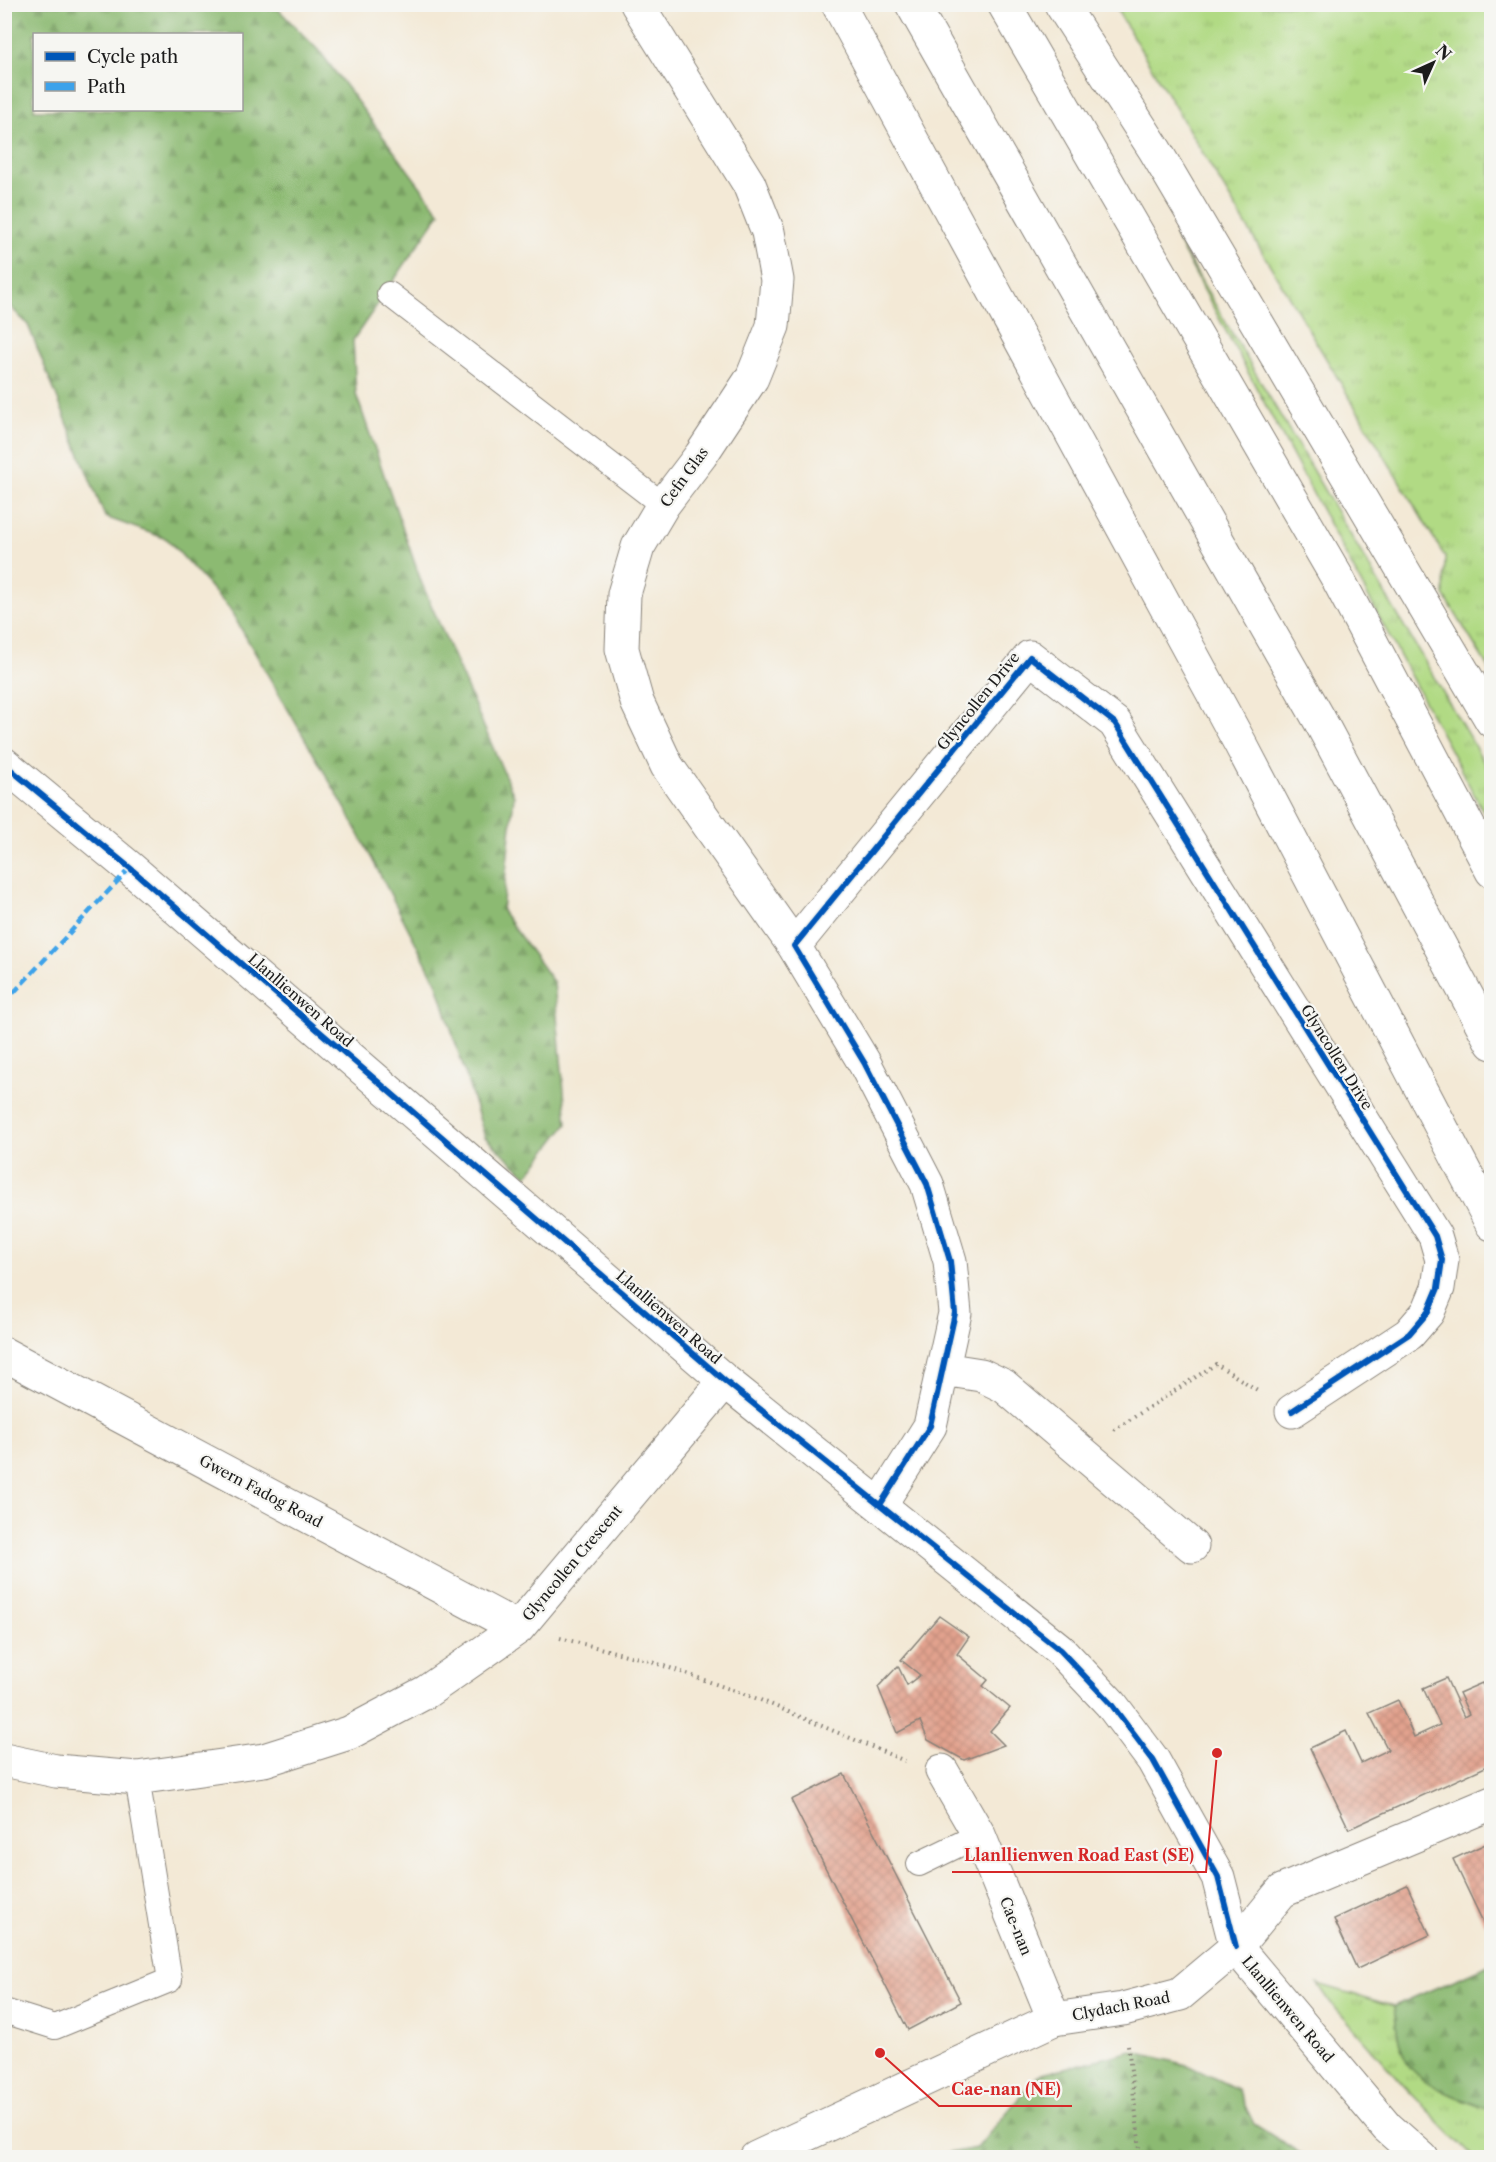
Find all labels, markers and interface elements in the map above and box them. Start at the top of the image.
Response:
legend [33,33,243,111]
north arrow [1403,33,1463,93]
text: N [1432,40,1456,64]
text: Cycle path [87,46,178,68]
text: Path [87,76,126,98]
street label: Cefn Glas [656,443,712,511]
street label: Glyncollen Drive [933,648,1023,754]
street label: Llanllienwen Road [244,949,358,1051]
street label: Glyncollen Drive [1297,1001,1377,1113]
street label: Llanllienwen Road [612,1266,726,1368]
street label: Gwern Fadog Road [196,1451,326,1531]
street label: Glyncollen Crescent [518,1501,626,1625]
callout: Llanllienwen Road East (SE) [952,1838,1206,1872]
text: Llanllienwen Road East (SE) [964,1845,1194,1865]
street label: Cae-nan [996,1894,1037,1959]
street label: Llanllienwen Road [1238,1952,1338,2066]
street label: Clydach Road [1070,1987,1172,2025]
callout: Cae-nan (NE) [939,2072,1072,2106]
text: Cae-nan (NE) [951,2079,1061,2099]

